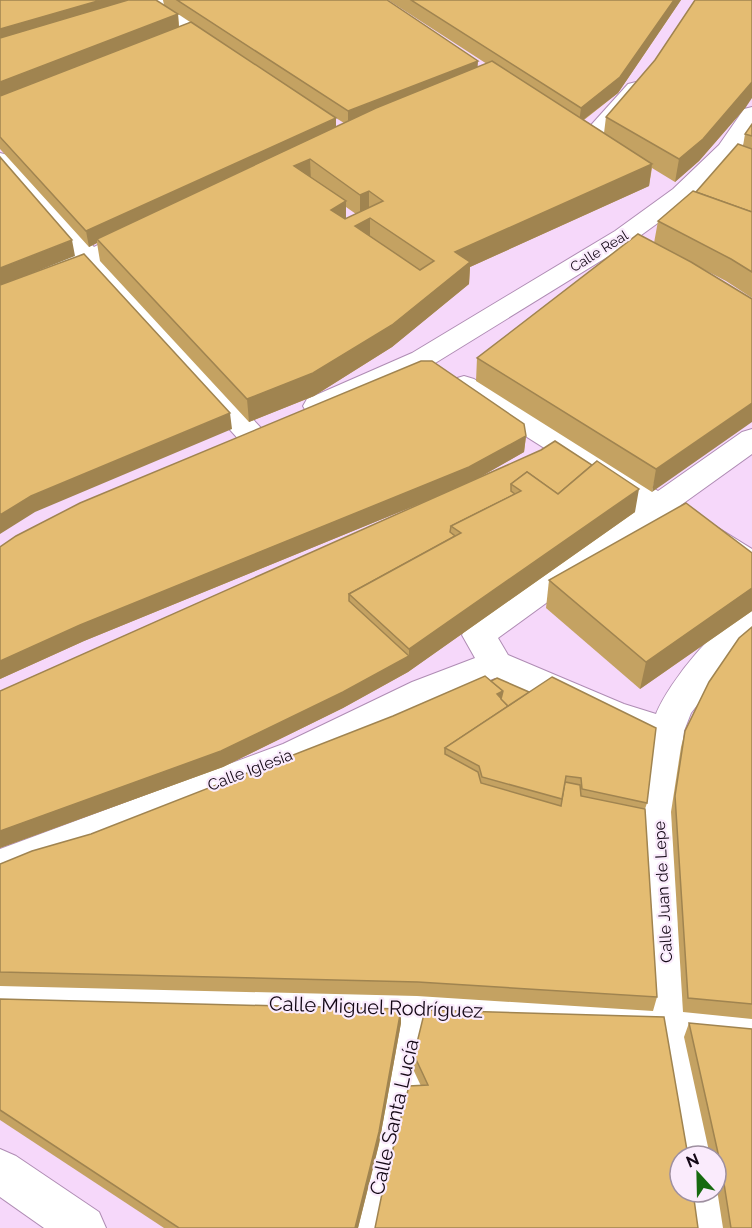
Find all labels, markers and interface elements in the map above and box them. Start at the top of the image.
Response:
street label: Calle Real [567,227,631,275]
street label: Calle Iglesia [205,745,295,795]
street label: Calle Juan de Lepe [650,821,676,963]
street label: Calle Miguel Rodríguez [268,991,484,1023]
street label: Calle Santa Lucía [364,1037,424,1197]
north arrow [668,1144,728,1204]
text: N [683,1149,702,1172]

